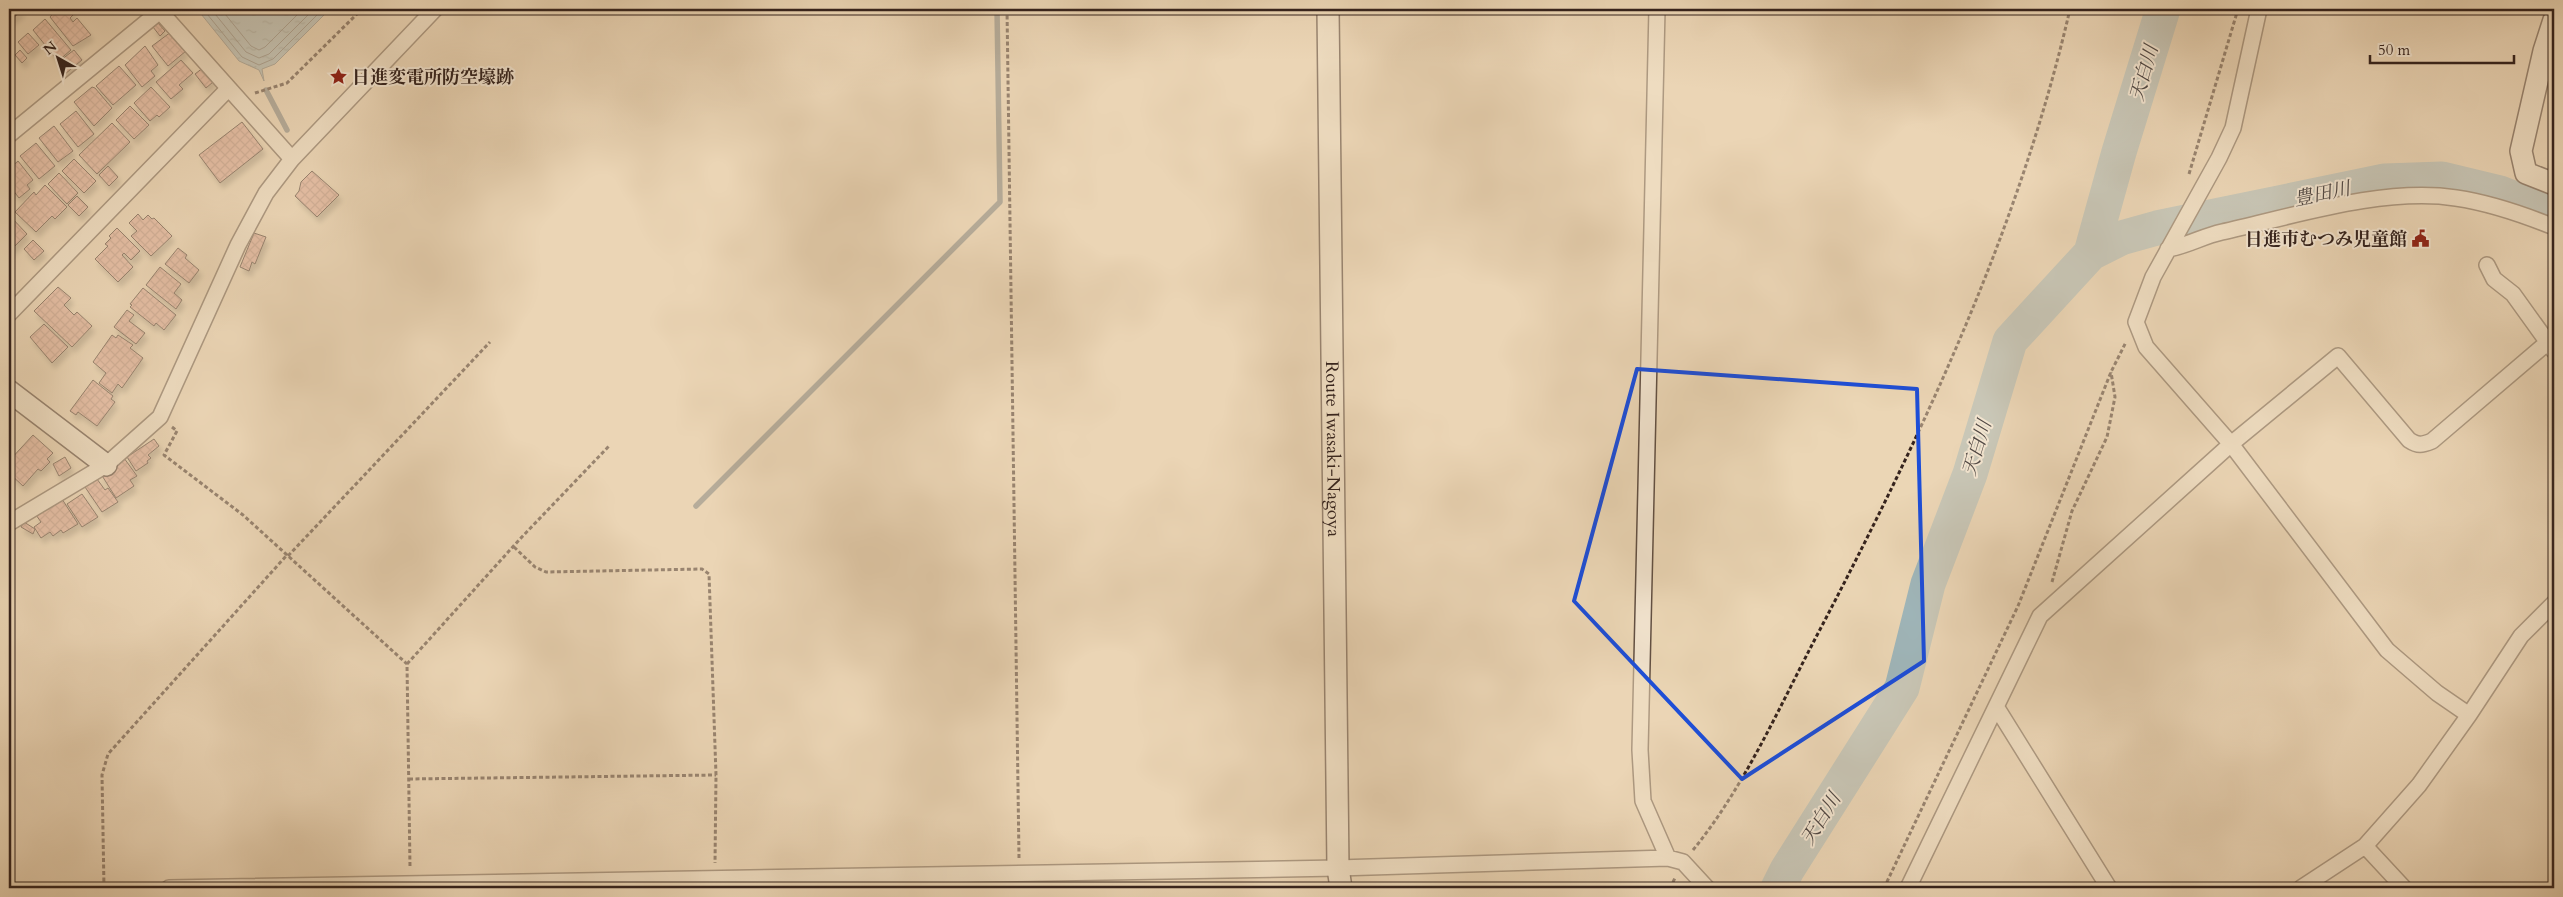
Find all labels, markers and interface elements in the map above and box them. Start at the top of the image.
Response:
north arrow [32,32,82,82]
scale bar [2370,32,2514,64]
text: N [39,37,61,59]
water label: 天白川 [2124,40,2165,104]
text: 50 m [2378,40,2410,60]
place label: 日進変電所防空壕跡 [352,65,514,90]
place icon: 日進変電所防空壕跡 [328,67,348,87]
water label: 豊田川 [2291,175,2355,213]
place label: 日進市むつみ児童館 [2245,227,2407,252]
public building icon: 日進市むつみ児童館 [2411,229,2431,249]
street label: Route Iwasaki-Nagoya [1320,361,1347,537]
water label: 天白川 [1956,415,1998,479]
water label: 天白川 [1795,786,1848,850]

